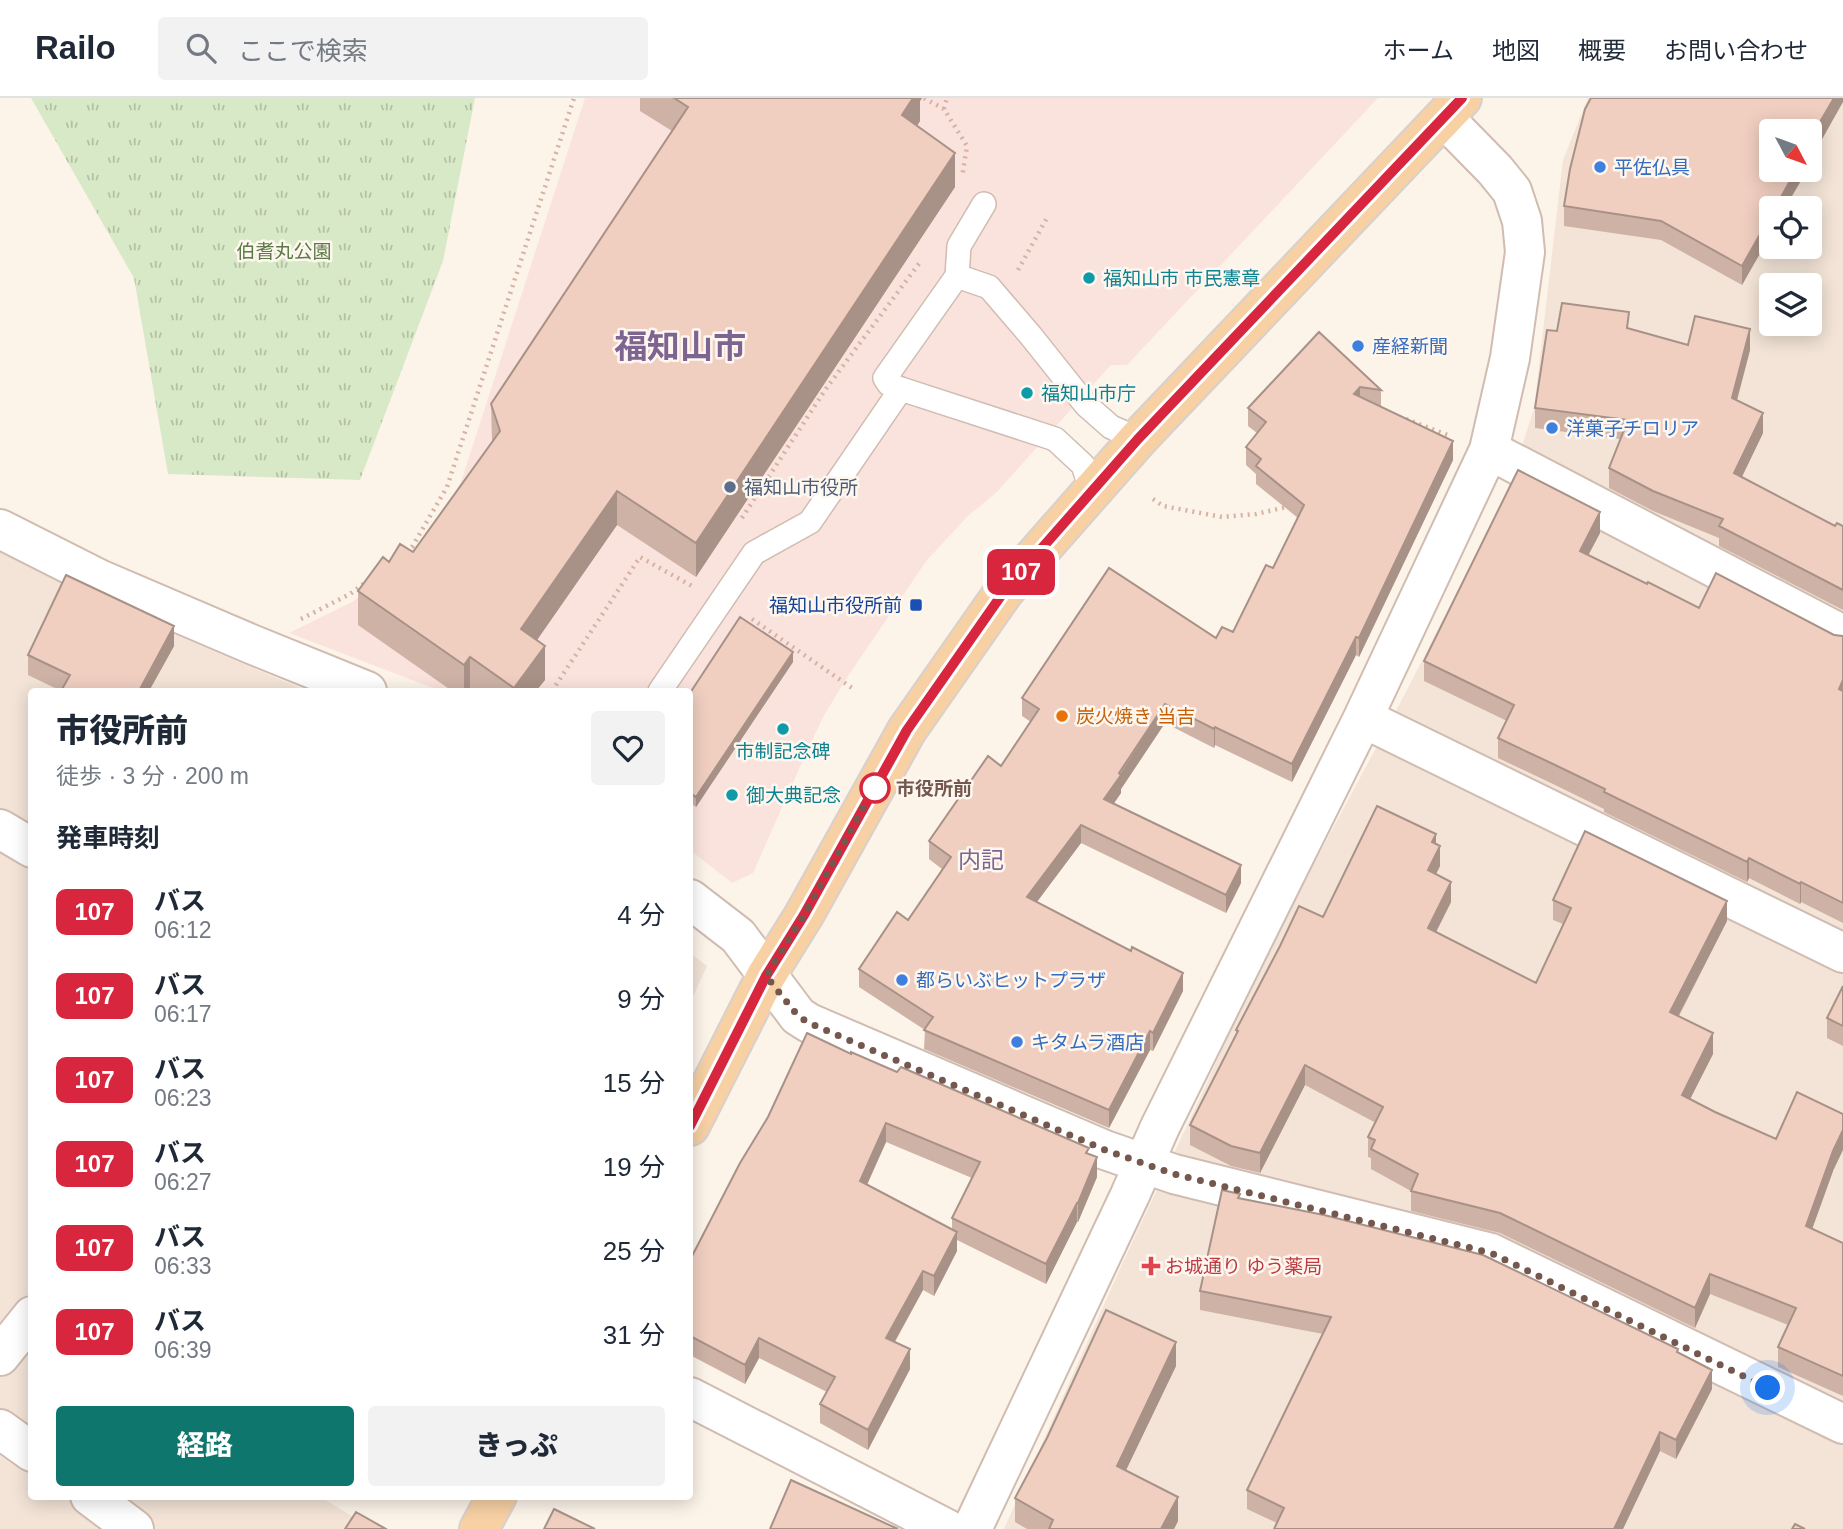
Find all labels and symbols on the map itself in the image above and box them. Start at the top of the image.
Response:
north arrow [1759,119,1822,182]
place label: 平佐仏具 [1614,157,1690,178]
marker: 平佐仏具 [1592,159,1608,175]
park label: 伯耆丸公園 [236,241,332,262]
place label: 福知山市 市民憲章 [1103,268,1260,289]
marker: 福知山市 市民憲章 [1081,270,1097,286]
district label: 福知山市 [614,328,746,365]
place label: 産経新聞 [1372,336,1448,357]
marker: 産経新聞 [1350,338,1366,354]
place label: 福知山市庁 [1041,383,1136,404]
marker: 福知山市庁 [1019,385,1035,401]
place label: 洋菓子チロリア [1566,418,1699,439]
marker: 洋菓子チロリア [1544,420,1560,436]
place label: 福知山市役所 [744,477,858,498]
marker: 福知山市役所 [722,479,738,495]
line badge: 107 [981,549,1061,595]
place label: 福知山市役所前 [769,595,902,616]
marker: 福知山市役所前 [908,597,924,613]
place label: 炭火焼き 当吉 [1076,706,1195,727]
marker: 炭火焼き 当吉 [1054,708,1070,724]
marker: 市制記念碑 [775,721,791,737]
place label: 市制記念碑 [735,741,831,762]
marker: 市役所前 [860,773,890,803]
place label: 市役所前 [896,778,972,799]
place label: 御大典記念 [746,785,841,806]
marker: 御大典記念 [724,787,740,803]
district label: 内記 [958,847,1004,873]
place label: 都らいぶヒットプラザ [916,970,1106,991]
marker: 都らいぶヒットプラザ [894,972,910,988]
place label: キタムラ酒店 [1031,1032,1144,1053]
marker: キタムラ酒店 [1009,1034,1025,1050]
place label: お城通り ゆう薬局 [1165,1256,1322,1277]
marker: お城通り ゆう薬局 [1143,1258,1159,1274]
your location [1750,1370,1785,1405]

